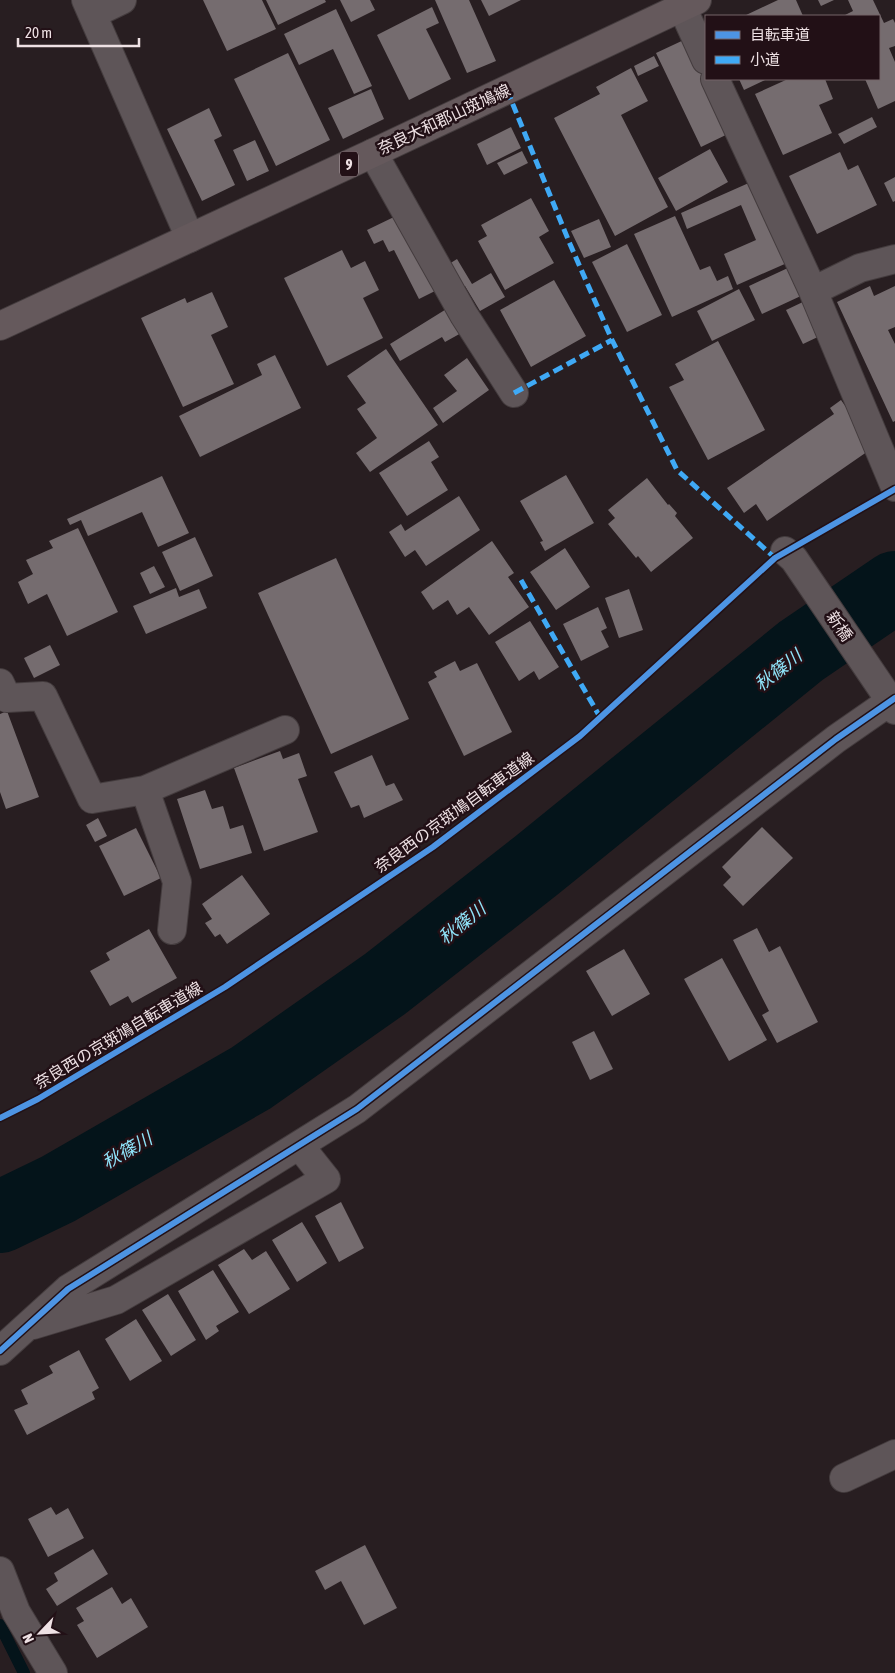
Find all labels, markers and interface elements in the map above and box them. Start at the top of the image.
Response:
scale bar [18,15,139,47]
legend [705,15,880,80]
text: 20 m [25,24,52,41]
text: 自転車道 [750,26,810,43]
text: 小道 [750,51,780,68]
street label: 奈良大和郡山斑鳩線 [375,80,513,158]
road number: 9 [340,152,358,176]
street label: 新橋 [824,608,856,644]
water label: 秋篠川 [750,644,807,695]
street label: 奈良西の京斑鳩自転車道線 [371,748,537,876]
water label: 秋篠川 [434,897,491,948]
street label: 奈良西の京斑鳩自転車道線 [31,978,205,1092]
water label: 秋篠川 [98,1126,157,1173]
north arrow [15,1608,65,1658]
text: N [19,1631,37,1646]

